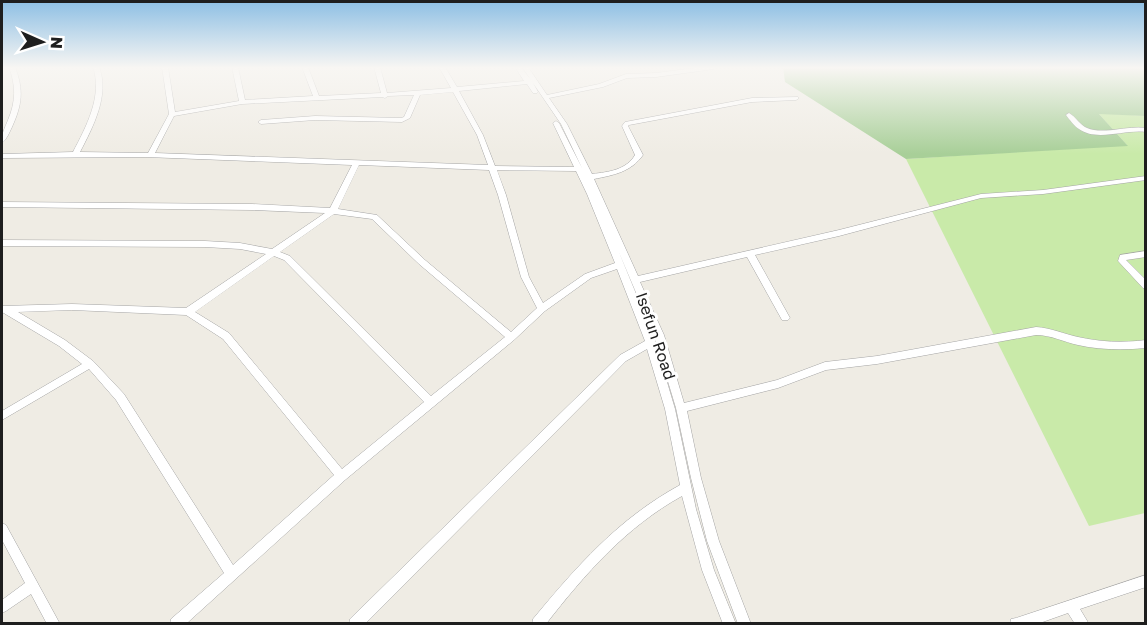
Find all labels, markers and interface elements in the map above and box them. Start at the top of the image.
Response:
north arrow [12,12,72,72]
text: N [47,36,67,49]
street label: Isefun Road [632,290,680,382]

